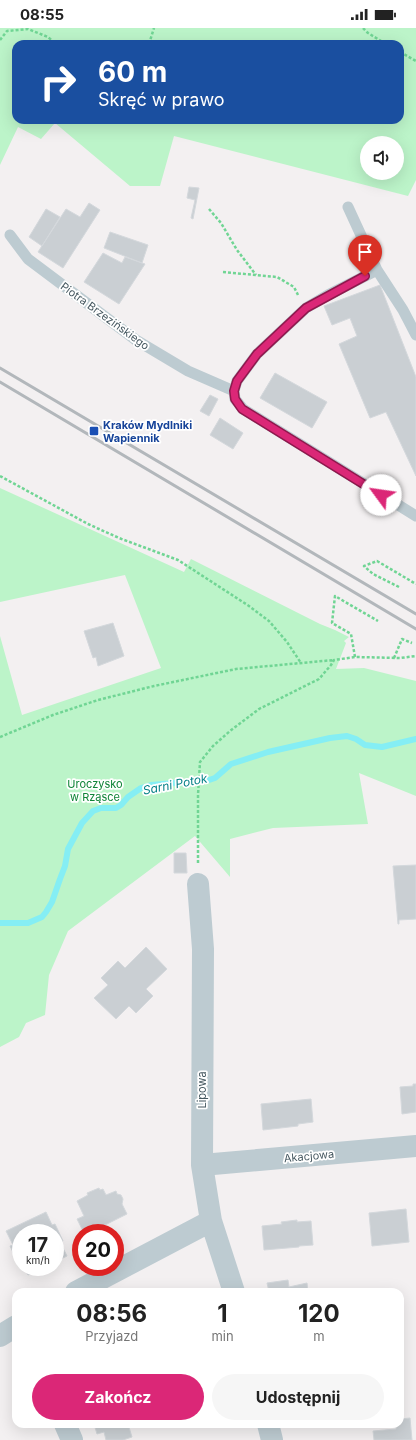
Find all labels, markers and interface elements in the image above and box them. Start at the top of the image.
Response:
text: 08:55 [20,5,64,24]
text: 60 m [98,55,167,89]
icon: right [32,56,84,108]
text: Skręć w prawo [98,89,225,110]
map controls [360,136,404,180]
button: sound [360,136,404,180]
pin [348,235,382,276]
icon: arrive [354,241,376,263]
street label: Piotra Brzezińskiego [58,279,152,353]
place label: Kraków Mydlniki Wapiennik [103,418,192,445]
marker: Kraków Mydlniki Wapiennik [88,425,100,437]
position arrow [360,474,402,516]
water label: Sarni Potok [141,770,209,798]
park label: Uroczysko w Rząsce [67,777,123,804]
street label: Lipowa [195,1071,209,1109]
street label: Akacjowa [283,1147,335,1165]
speed limit sign: 20 [72,1224,124,1276]
text: 17 [28,1233,48,1257]
text: km/h [26,1254,50,1266]
text: 08:56 [76,1299,147,1328]
text: 1 [217,1299,228,1328]
text: 120 [298,1299,340,1328]
text: Przyjazd [85,1328,138,1344]
text: min [211,1328,234,1344]
text: m [313,1328,325,1344]
button: Zakończ [32,1374,204,1420]
button: Udostępnij [212,1374,384,1420]

